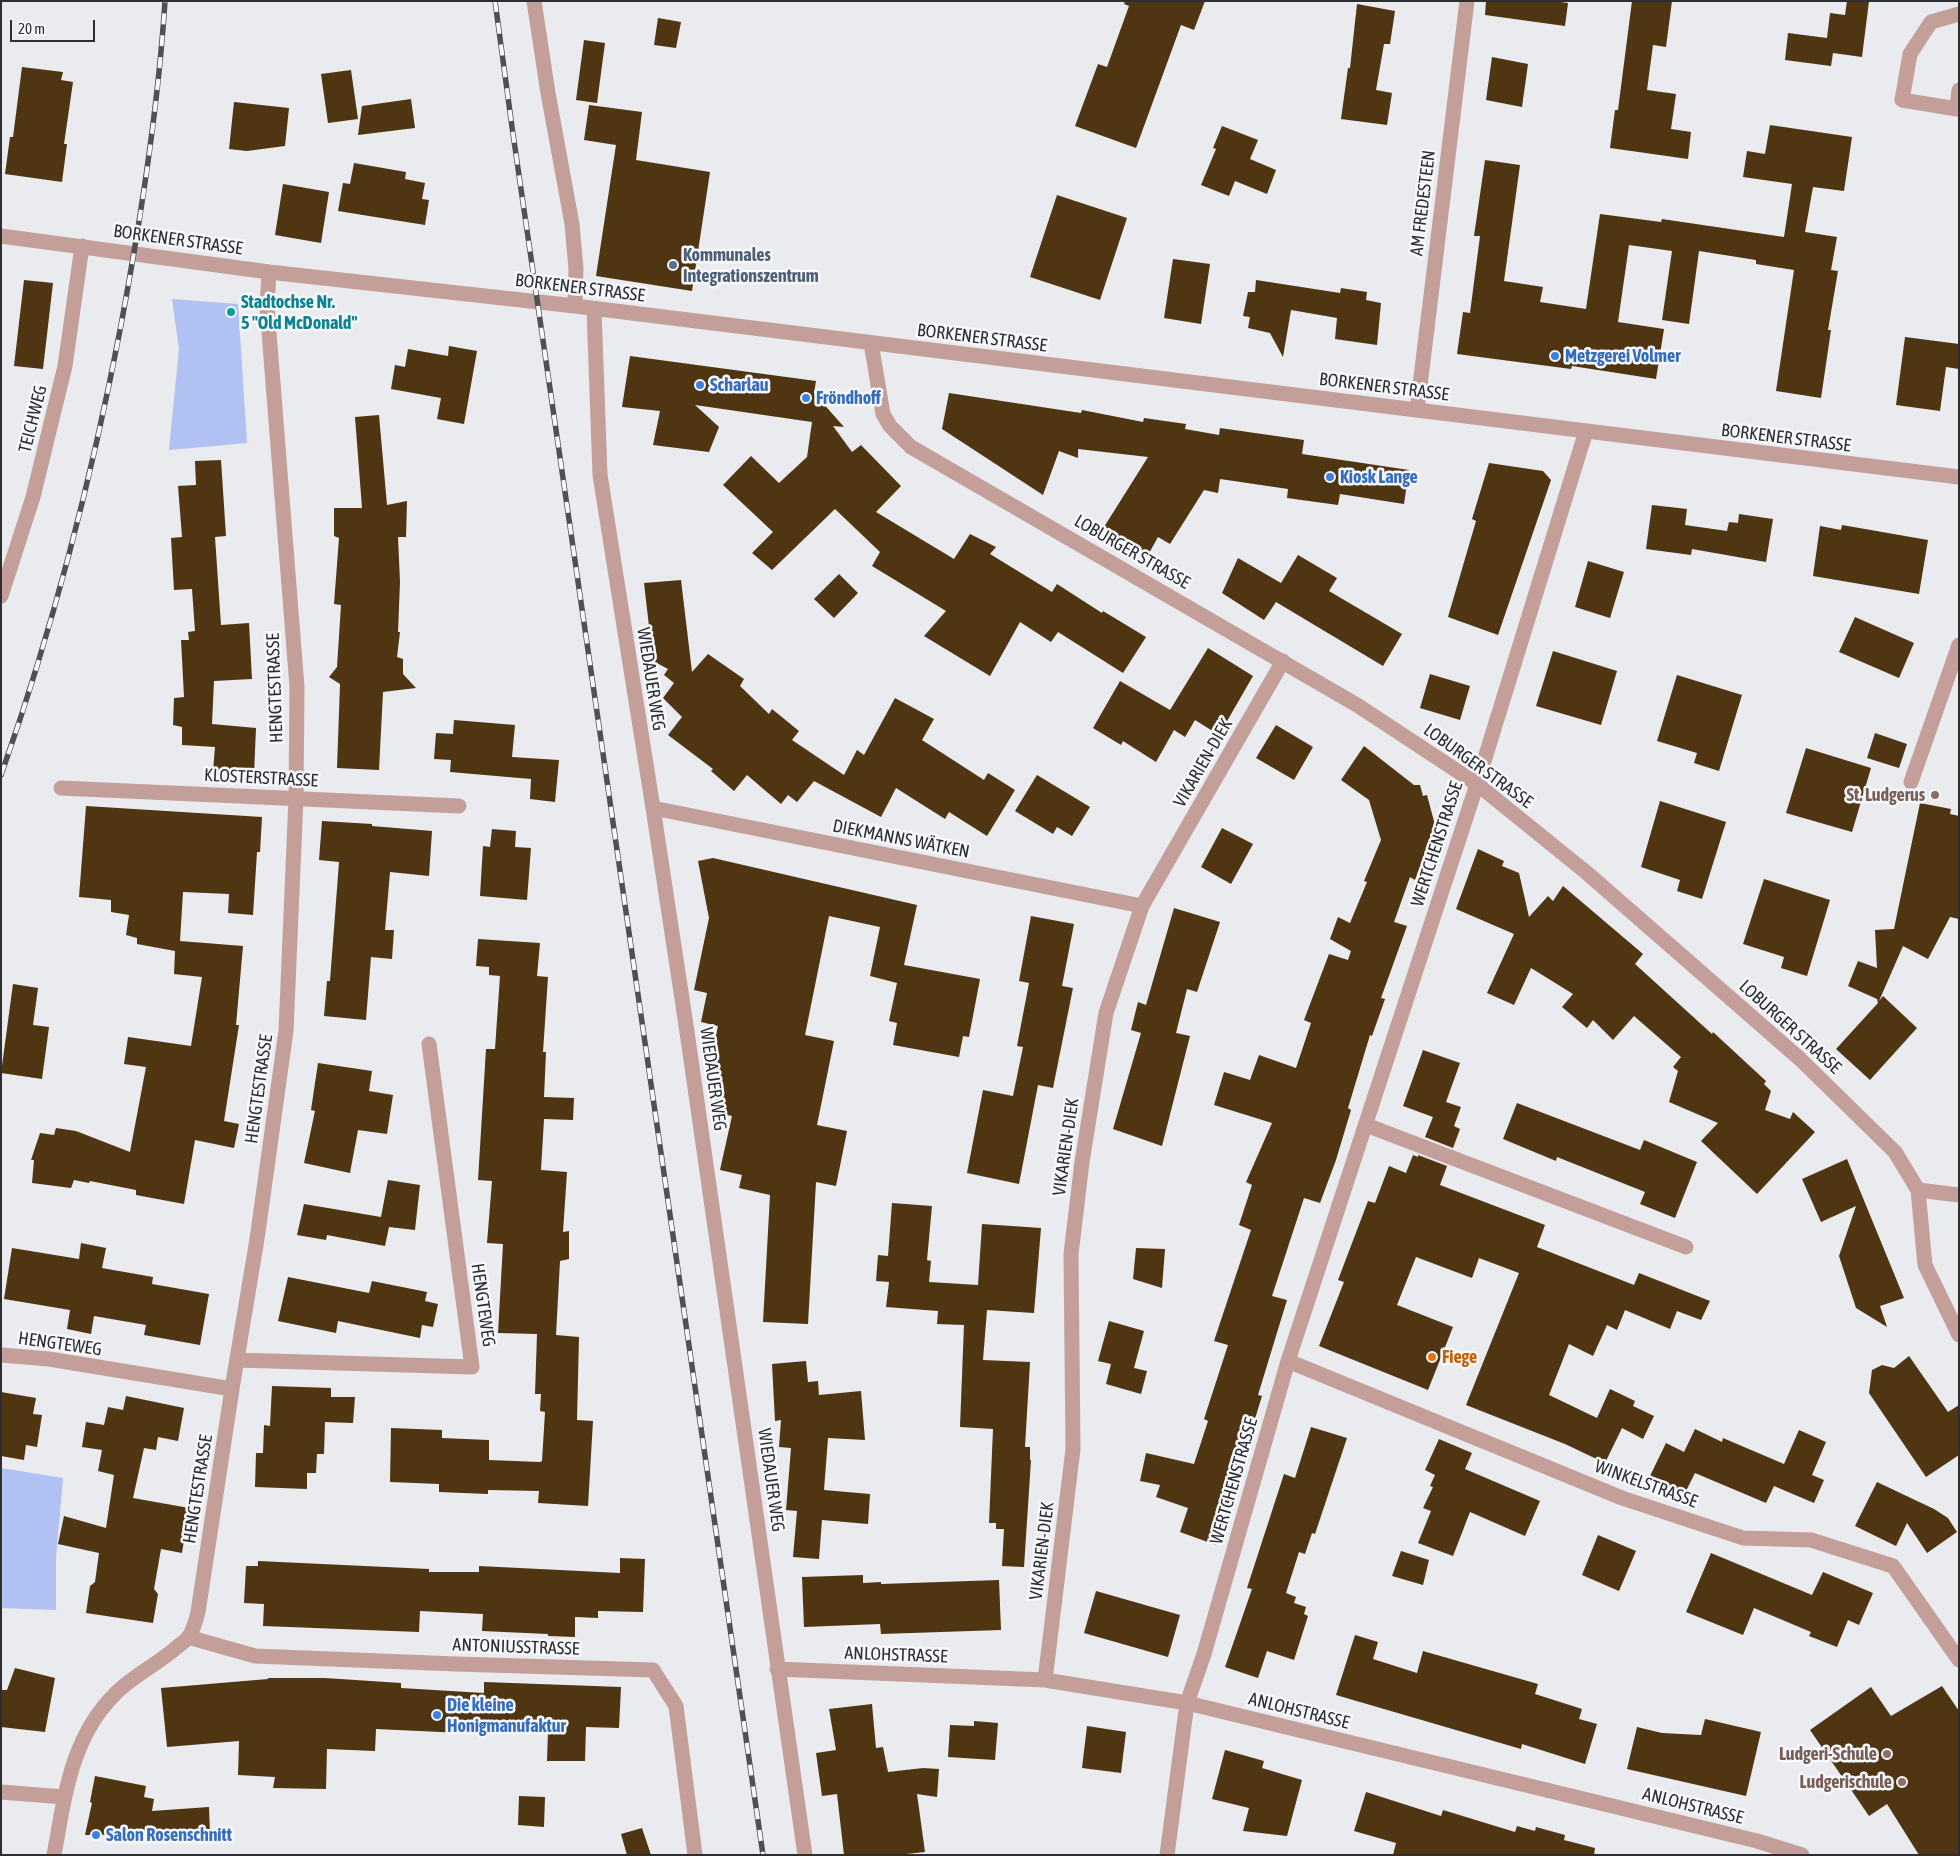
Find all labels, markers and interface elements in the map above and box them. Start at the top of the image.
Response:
scale bar [12,10,98,42]
text: 20 m [18,20,45,37]
street label: AM FREDESTEEN [1406,149,1440,257]
street label: BORKENER STRASSE [112,220,244,260]
place label: Kommunales Integrationszentrum [683,244,819,286]
marker: Kommunales Integrationszentrum [667,259,679,271]
street label: BORKENER STRASSE [514,269,646,307]
place label: Stadtochse Nr. 5 "Old McDonald" [241,291,357,334]
marker: Stadtochse Nr. 5 "Old McDonald" [225,306,237,318]
street label: BORKENER STRASSE [916,319,1048,357]
place label: Metzgerei Volmer [1565,345,1680,367]
marker: Metzgerei Volmer [1549,350,1561,362]
street label: BORKENER STRASSE [1318,368,1450,406]
place label: Scharlau [710,374,768,396]
marker: Scharlau [694,379,706,391]
street label: TEICHWEG [14,383,52,455]
place label: Fröndhoff [816,387,881,409]
marker: Fröndhoff [800,392,812,404]
street label: BORKENER STRASSE [1720,419,1852,457]
place label: Kiosk Lange [1340,466,1418,488]
marker: Kiosk Lange [1324,471,1336,483]
street label: LOBURGER STRASSE [1070,510,1194,594]
street label: WIEDAUER WEG [632,626,670,732]
street label: HENGTESTRASSE [262,633,288,743]
street label: VIKARIEN-DIEK [1169,715,1237,811]
street label: LOBURGER STRASSE [1419,719,1537,813]
street label: KLOSTERSTRASSE [203,764,319,792]
street label: WERTCHENSTRASSE [1407,779,1467,909]
place label: St. Ludgerus [1846,784,1925,806]
marker: St. Ludgerus [1929,789,1941,801]
street label: DIEKMANNS WÄTKEN [831,815,971,863]
street label: LOBURGER STRASSE [1735,976,1845,1078]
street label: WIEDAUER WEG [695,1026,731,1132]
street label: HENGTESTRASSE [241,1033,277,1145]
street label: VIKARIEN-DIEK [1048,1097,1084,1197]
street label: HENGTEWEG [466,1262,500,1348]
street label: HENGTEWEG [17,1327,103,1361]
place label: Fiege [1442,1346,1477,1368]
marker: Fiege [1426,1351,1438,1363]
street label: WERTCHENSTRASSE [1206,1415,1262,1547]
street label: WIEDAUER WEG [753,1427,789,1533]
street label: HENGTESTRASSE [179,1433,217,1545]
street label: WINKELSTRASSE [1592,1455,1700,1513]
street label: VIKARIEN-DIEK [1025,1501,1059,1601]
street label: ANTONIUSSTRASSE [452,1634,580,1660]
street label: ANLOHSTRASSE [844,1642,948,1668]
street label: ANLOHSTRASSE [1246,1688,1352,1734]
place label: Die kleine Honigmanufaktur [447,1694,566,1736]
marker: Die kleine Honigmanufaktur [431,1709,443,1721]
place label: Ludgeri-Schule [1779,1743,1877,1765]
marker: Ludgeri-Schule [1881,1748,1893,1760]
place label: Ludgerischule [1800,1771,1892,1793]
marker: Ludgerischule [1896,1776,1908,1788]
street label: ANLOHSTRASSE [1640,1783,1746,1829]
place label: Salon Rosenschnitt [106,1824,232,1846]
marker: Salon Rosenschnitt [90,1829,102,1841]

